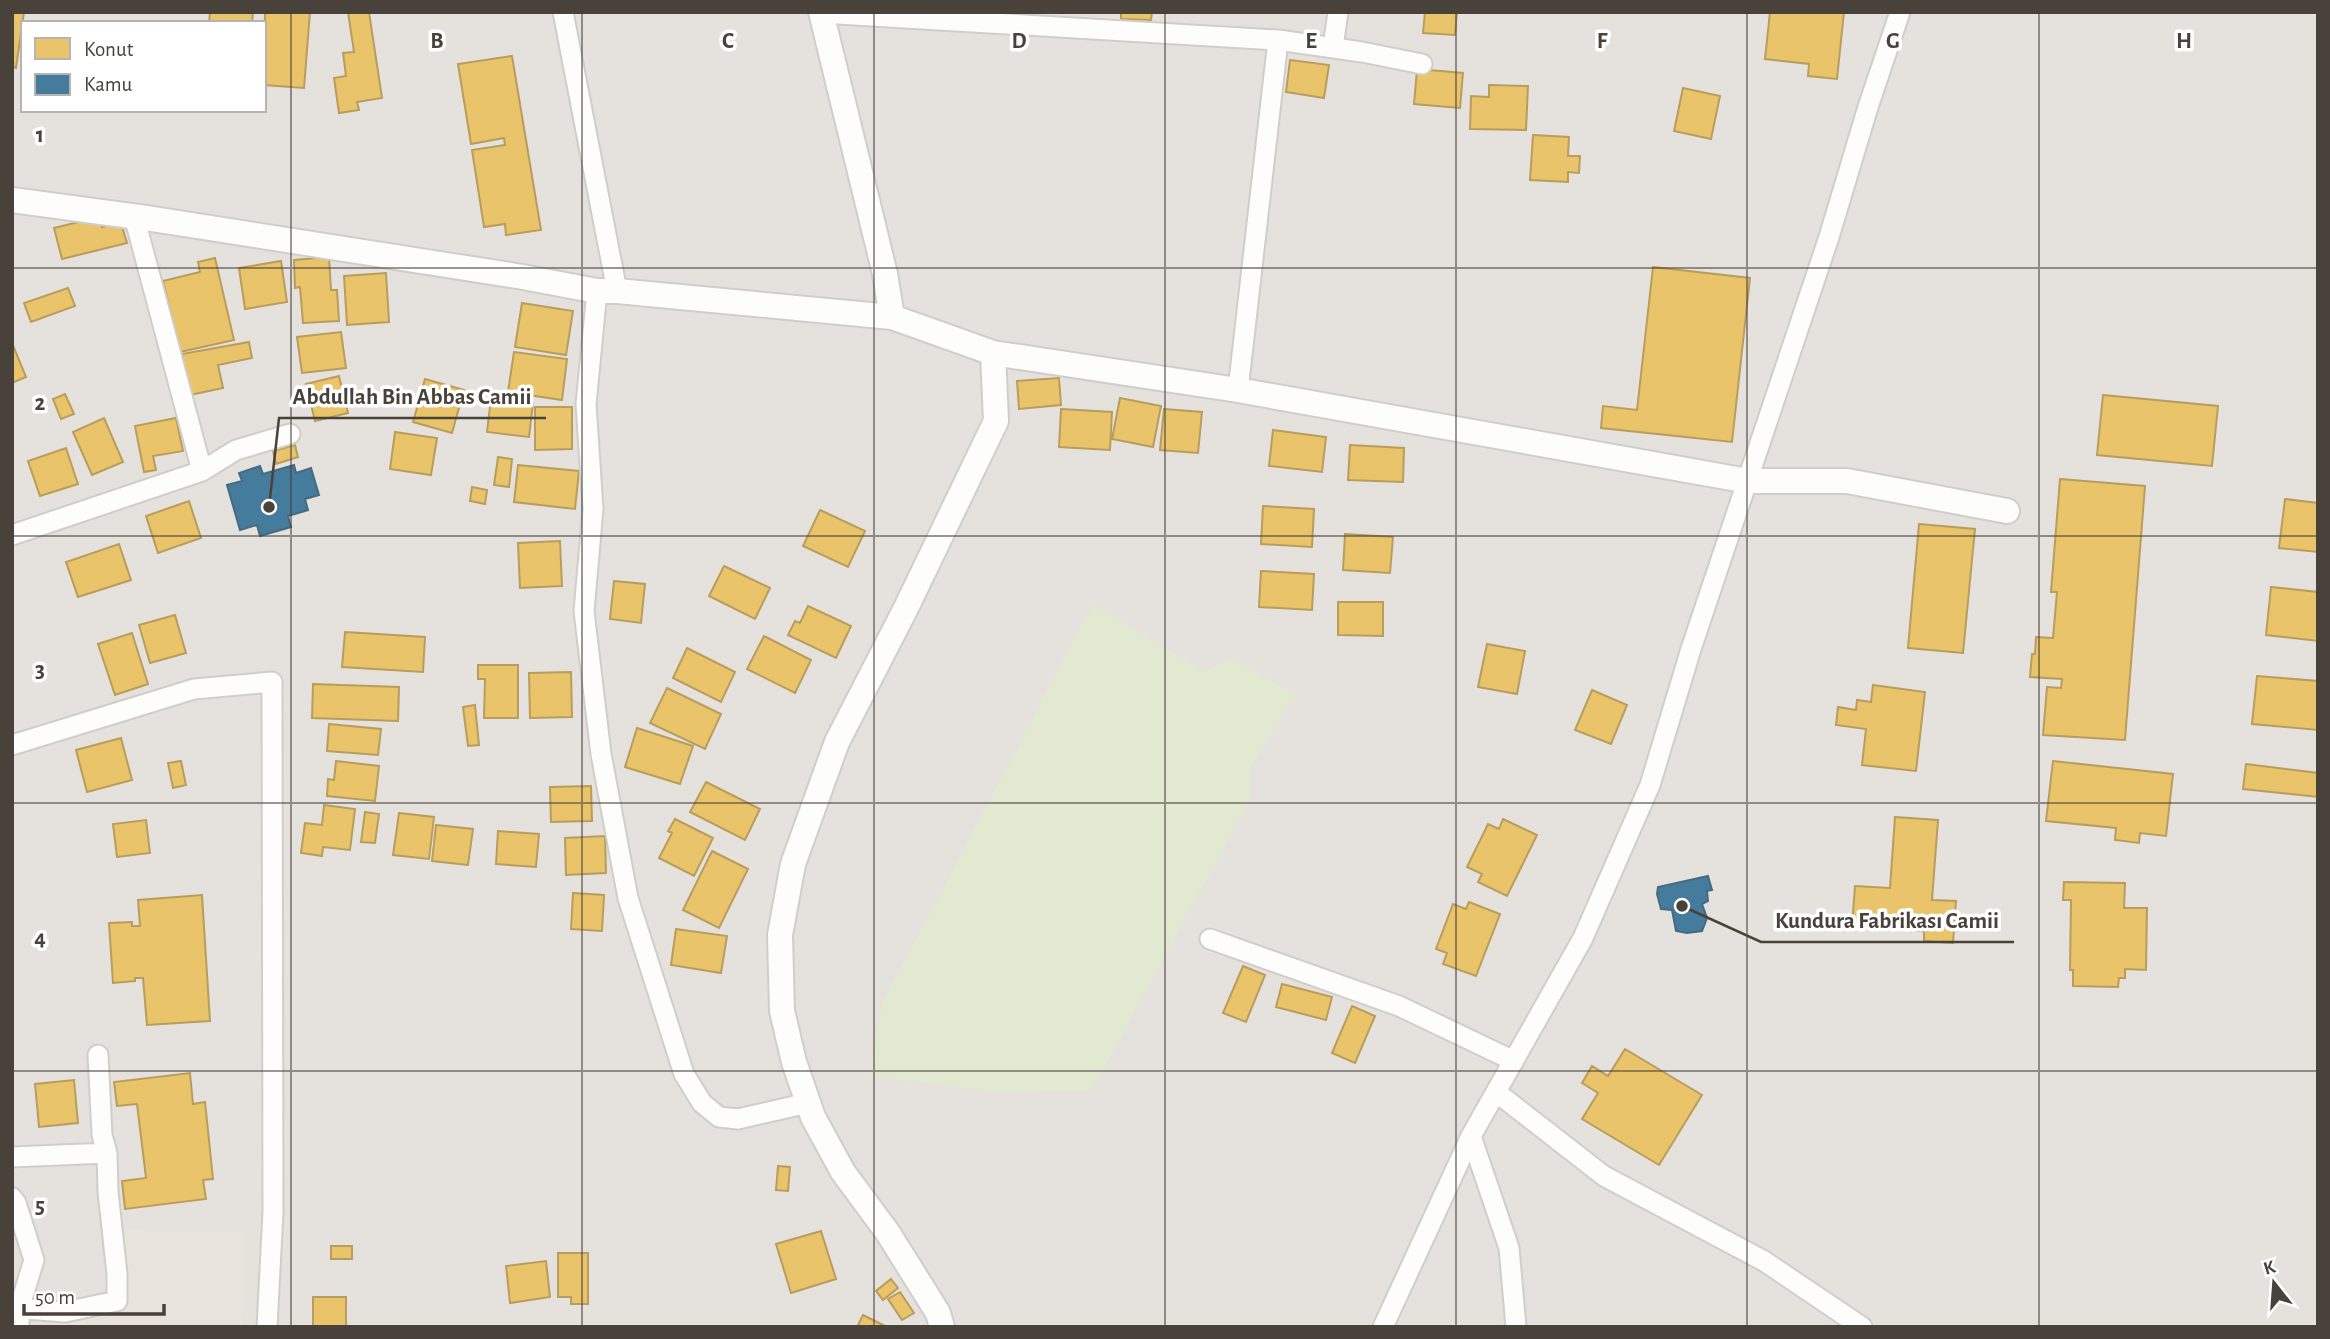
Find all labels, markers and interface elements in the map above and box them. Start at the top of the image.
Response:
legend [21,21,266,112]
text: B [430,30,444,53]
text: C [722,30,734,53]
text: D [1011,30,1027,53]
text: E [1305,30,1317,53]
text: F [1597,30,1608,53]
text: G [1886,30,1900,53]
text: H [2176,30,2192,53]
text: Konut [84,39,134,60]
text: Kamu [84,74,133,95]
text: 1 [36,124,44,147]
callout: Abdullah Bin Abbas Camii [279,374,546,418]
text: Abdullah Bin Abbas Camii [293,386,531,409]
text: 2 [35,392,46,415]
text: 3 [35,659,45,682]
callout: Kundura Fabrikası Camii [1761,898,2014,942]
text: Kundura Fabrikası Camii [1775,910,1999,933]
text: 4 [34,927,46,950]
text: 5 [35,1195,45,1218]
north arrow [2239,1248,2309,1318]
text: K [2261,1257,2278,1279]
scale bar [24,1272,164,1316]
text: 50 m [35,1287,75,1308]

